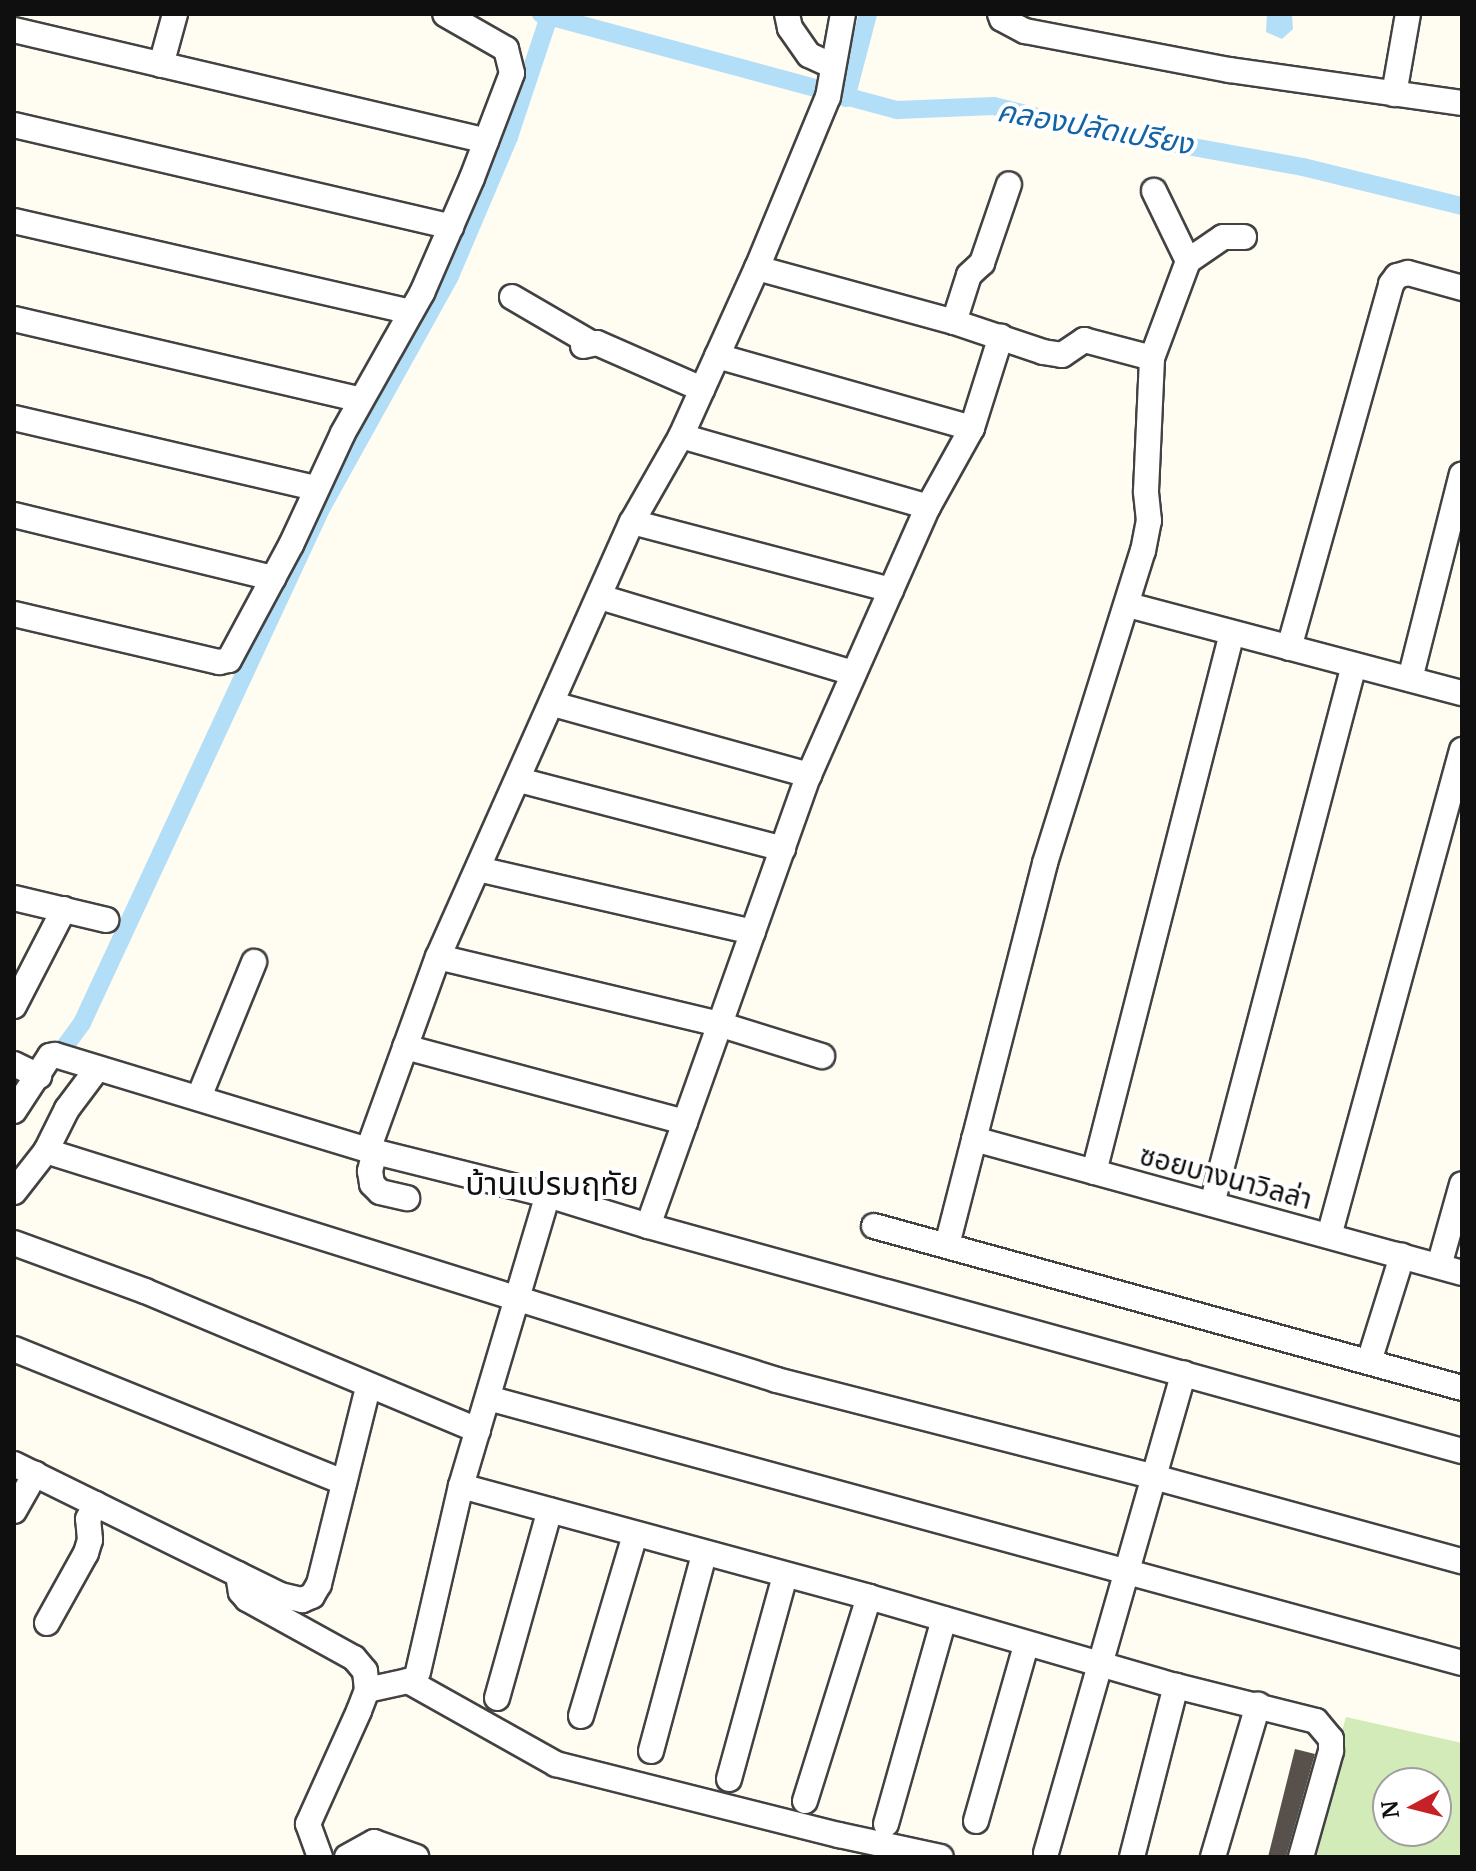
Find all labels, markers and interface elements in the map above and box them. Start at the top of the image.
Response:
water label: คลองปลัดเปรียง [994,92,1196,162]
street label: ซอยบางนาวิลล่า [1136,1138,1316,1216]
district label: บ้านเปรมฤทัย [465,1165,639,1203]
north arrow [1372,1767,1452,1847]
text: N [1375,1799,1405,1820]

